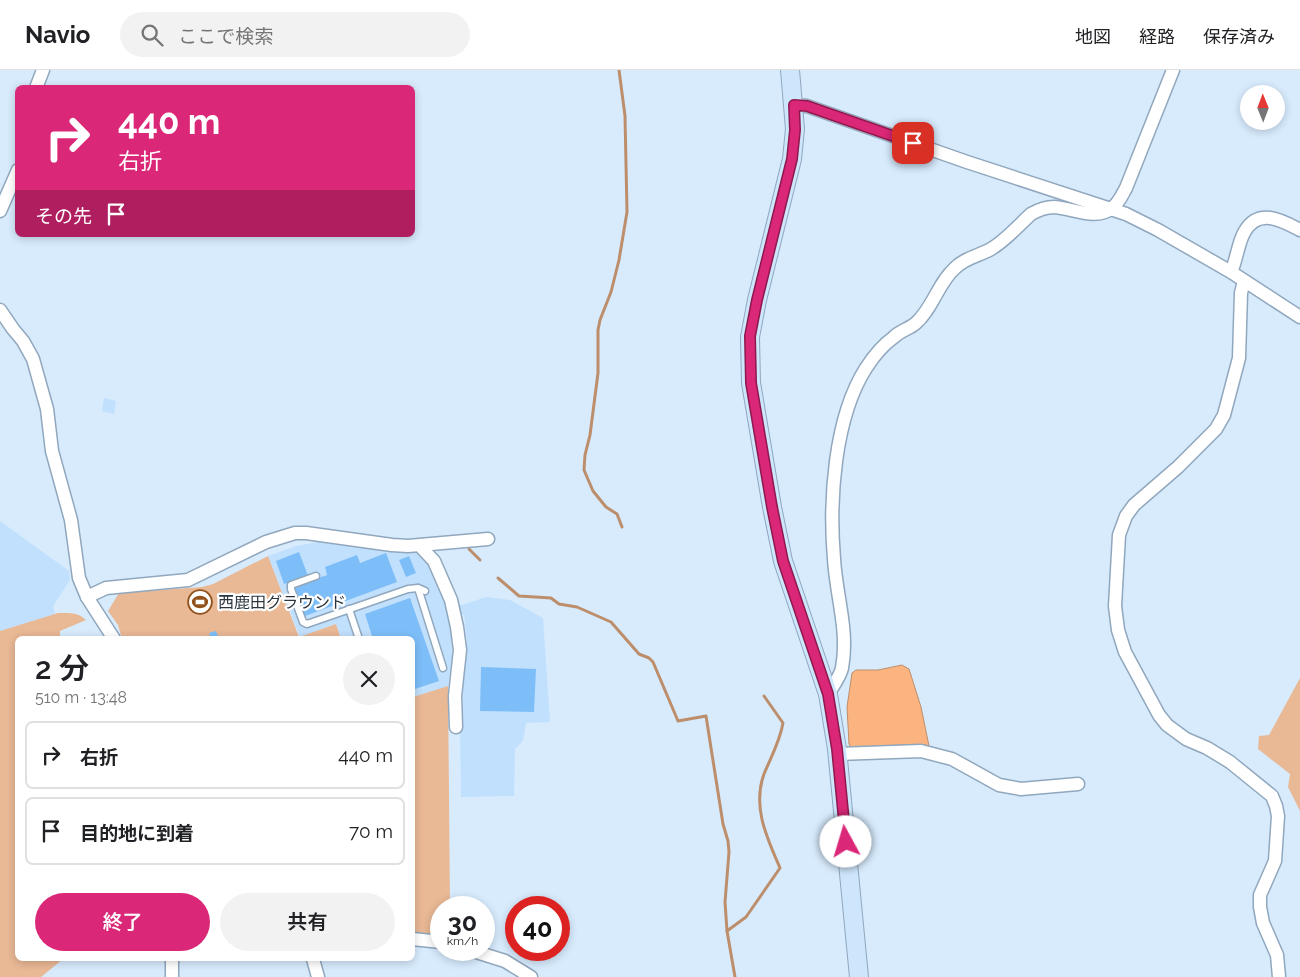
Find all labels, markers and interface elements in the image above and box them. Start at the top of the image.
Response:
search box [120,12,470,57]
text: Navio [25,20,90,49]
icon: search [138,21,166,49]
text: ここで検索 [178,25,273,47]
text: 地図 [1075,26,1111,47]
text: 経路 [1139,26,1175,47]
text: 保存済み [1203,26,1275,47]
north arrow [1240,85,1285,130]
map controls [1240,85,1285,130]
text: 440 m [118,101,220,142]
icon: right [35,105,100,170]
pin [892,122,934,164]
icon: arrive [899,129,927,157]
text: 右折 [118,148,162,174]
icon: arrive [102,200,130,228]
text: その先 [35,205,92,227]
sports icon: 西鹿田グラウンド [187,589,213,615]
place label: 西鹿田グラウンド [218,593,346,612]
text: 2 分 [35,651,89,686]
button: close [343,653,395,705]
text: 510 m · 13:48 [35,688,127,707]
icon: right [37,741,65,769]
text: 440 m [338,744,393,766]
text: 右折 [80,746,118,768]
position arrow [819,815,871,867]
icon: arrive [37,817,65,845]
text: 70 m [349,820,393,842]
text: 目的地に到着 [80,822,194,844]
button: 終了 [35,893,210,951]
button: 共有 [220,893,395,951]
speed limit sign: 40 [505,896,570,961]
text: 30 [448,907,477,937]
text: km/h [447,934,478,948]

